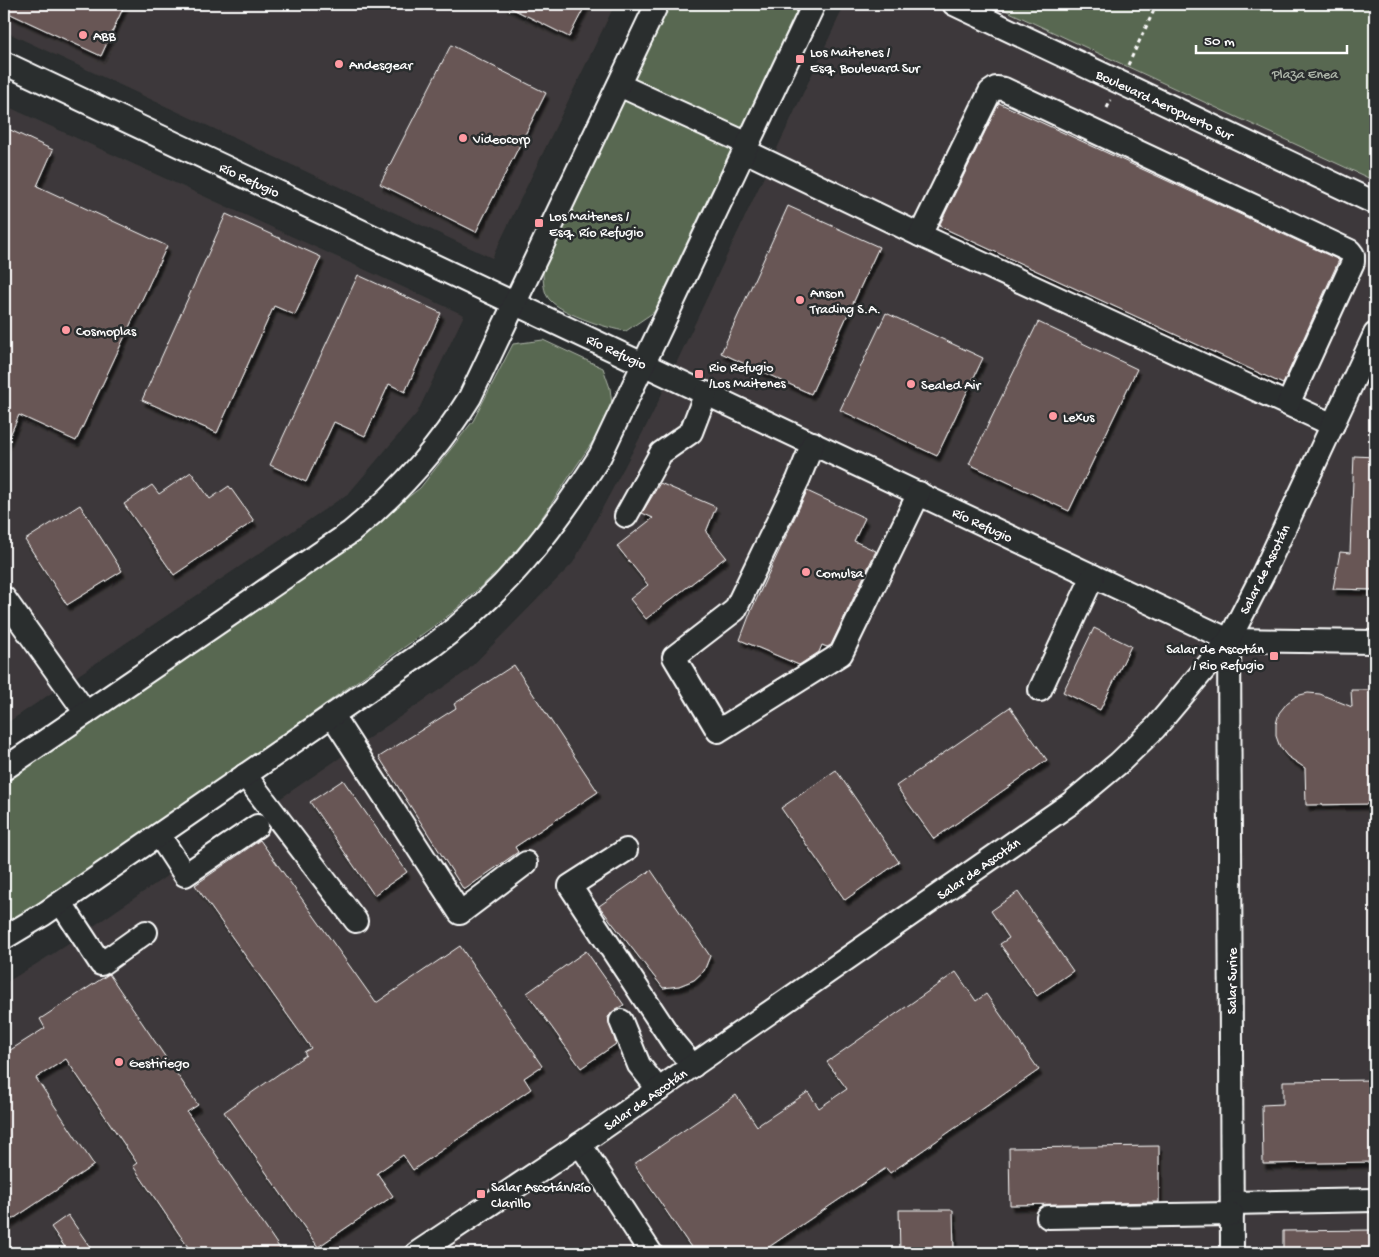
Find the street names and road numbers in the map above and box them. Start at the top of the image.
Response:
street label: Boulevard Aeropuerto Sur [1092,67,1236,146]
street label: Río Refugio [216,160,282,203]
street label: Río Refugio [583,332,649,375]
street label: Río Refugio [949,505,1015,548]
street label: Salar de Ascotán [1237,522,1295,618]
street label: Salar de Ascotán [935,835,1025,905]
street label: Salar Surire [1225,947,1242,1014]
street label: Salar de Ascotán [602,1066,692,1136]

